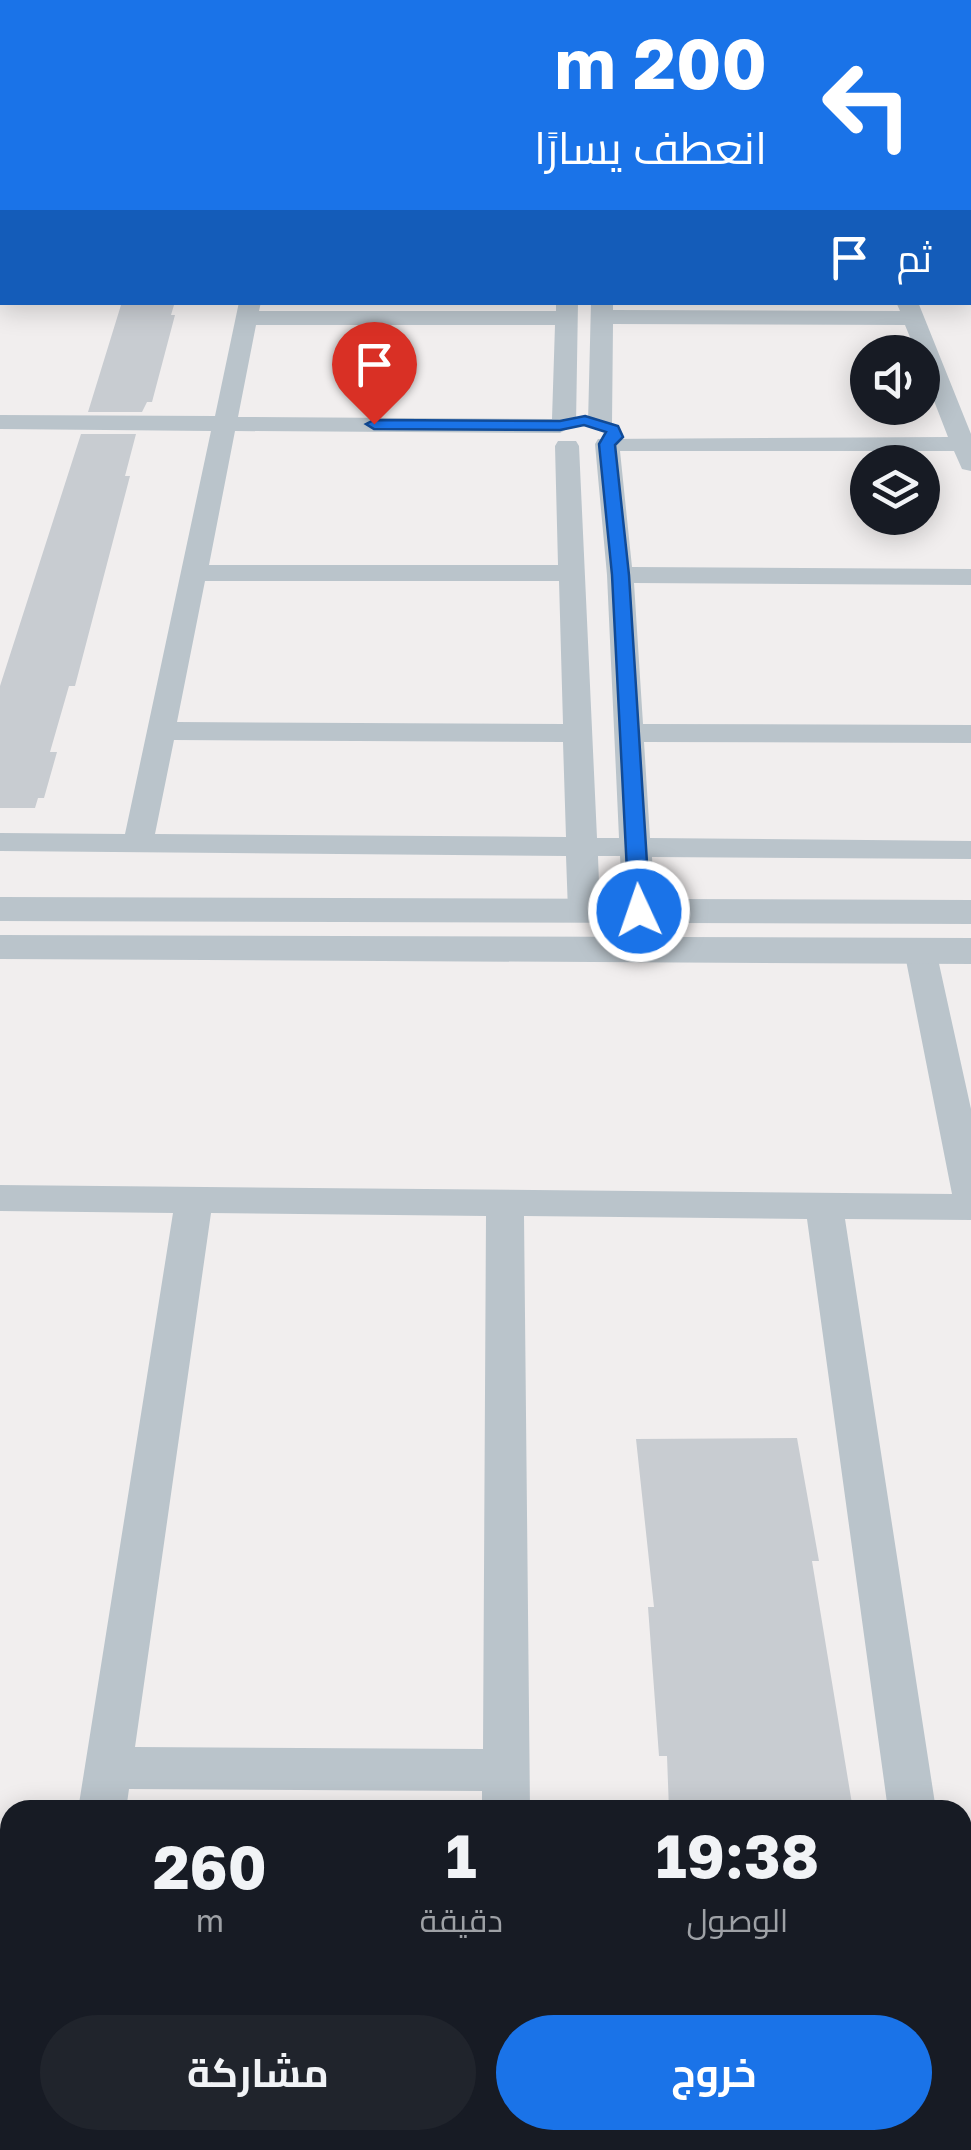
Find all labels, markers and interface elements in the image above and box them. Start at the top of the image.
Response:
text: 200 m [555,20,767,104]
icon: left [802,40,932,170]
text: انعطف يسارًا [534,120,767,174]
icon: arrive [822,230,877,285]
text: ثم [897,235,932,280]
pin [332,322,417,425]
map controls [850,335,940,535]
button: sound [850,335,940,425]
icon: arrive [347,337,402,392]
button: layers [850,445,940,535]
position arrow [587,859,691,963]
text: 1 [446,1819,477,1891]
text: 19:38 [656,1819,819,1891]
text: 260 [153,1830,267,1902]
text: m [196,1901,224,1939]
text: دقيقة [420,1901,503,1939]
text: الوصول [686,1901,788,1939]
button: مشاركة [40,2015,476,2130]
button: خروج [496,2015,932,2130]

